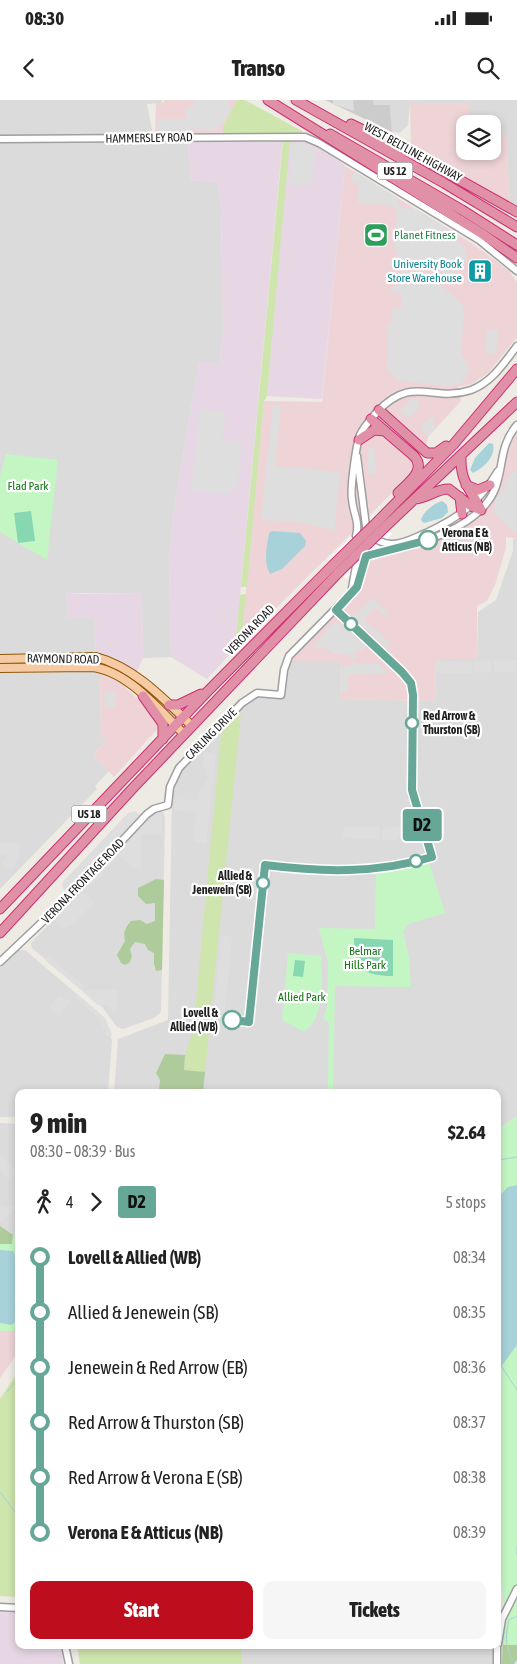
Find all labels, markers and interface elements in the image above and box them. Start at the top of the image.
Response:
text: 08:30 [25,7,64,29]
icon: back [15,54,43,82]
icon: search [474,54,502,82]
text: Transo [232,55,285,81]
map controls [456,115,501,160]
button: layers [456,115,501,160]
street label: WEST BELTLINE HIGHWAY [362,119,465,185]
street label: HAMMERSLEY ROAD [105,130,193,146]
road number: US 12 [378,162,412,180]
sports icon: Planet Fitness [363,222,389,248]
place label: Planet Fitness [394,228,456,242]
place label: University Book Store Warehouse [388,257,463,285]
building icon: University Book Store Warehouse [467,258,493,284]
park label: Flad Park [8,479,49,493]
place label: Verona E & Atticus (NB) [441,526,492,554]
marker: Verona E & Atticus (NB) [418,530,438,550]
street label: VERONA ROAD [223,602,277,658]
unlabelled marker [344,617,358,631]
street label: RAYMOND ROAD [27,651,100,667]
street label: CARLING DRIVE [182,705,240,763]
place label: Red Arrow & Thurston (SB) [423,709,480,737]
marker: Red Arrow & Thurston (SB) [405,716,419,730]
road number: US 18 [72,806,106,822]
line badge: D2 [400,809,444,841]
text: D2 [413,814,431,835]
street label: VERONA FRONTAGE ROAD [39,835,127,926]
unlabelled marker [409,854,423,868]
place label: Allied & Jenewein (SB) [191,869,253,897]
marker: Allied & Jenewein (SB) [256,876,270,890]
park label: Belmar Hills Park [344,944,387,972]
park label: Allied Park [278,990,327,1004]
place label: Lovell & Allied (WB) [169,1006,219,1034]
marker: Lovell & Allied (WB) [222,1010,242,1030]
text: 9 min [30,1107,87,1139]
text: $2.64 [448,1121,486,1143]
text: 08:30 – 08:39 · Bus [30,1142,135,1160]
icon: walk [30,1188,58,1216]
icon: forward [82,1188,110,1216]
text: D2 [128,1191,146,1212]
text: 4 [66,1193,74,1211]
text: 5 stops [445,1193,486,1211]
text: Lovell & Allied (WB) [68,1246,201,1268]
text: 08:34 [453,1248,486,1266]
text: Allied & Jenewein (SB) [68,1301,219,1323]
text: 08:35 [453,1303,486,1321]
text: Jenewein & Red Arrow (EB) [68,1356,248,1378]
text: 08:36 [453,1358,486,1376]
text: Red Arrow & Thurston (SB) [68,1411,244,1433]
text: 08:37 [453,1413,486,1431]
text: Red Arrow & Verona E (SB) [68,1466,243,1488]
text: 08:38 [453,1468,486,1486]
text: Verona E & Atticus (NB) [68,1521,223,1543]
text: 08:39 [453,1523,486,1541]
button: Start [30,1581,253,1639]
button: Tickets [263,1581,486,1639]

